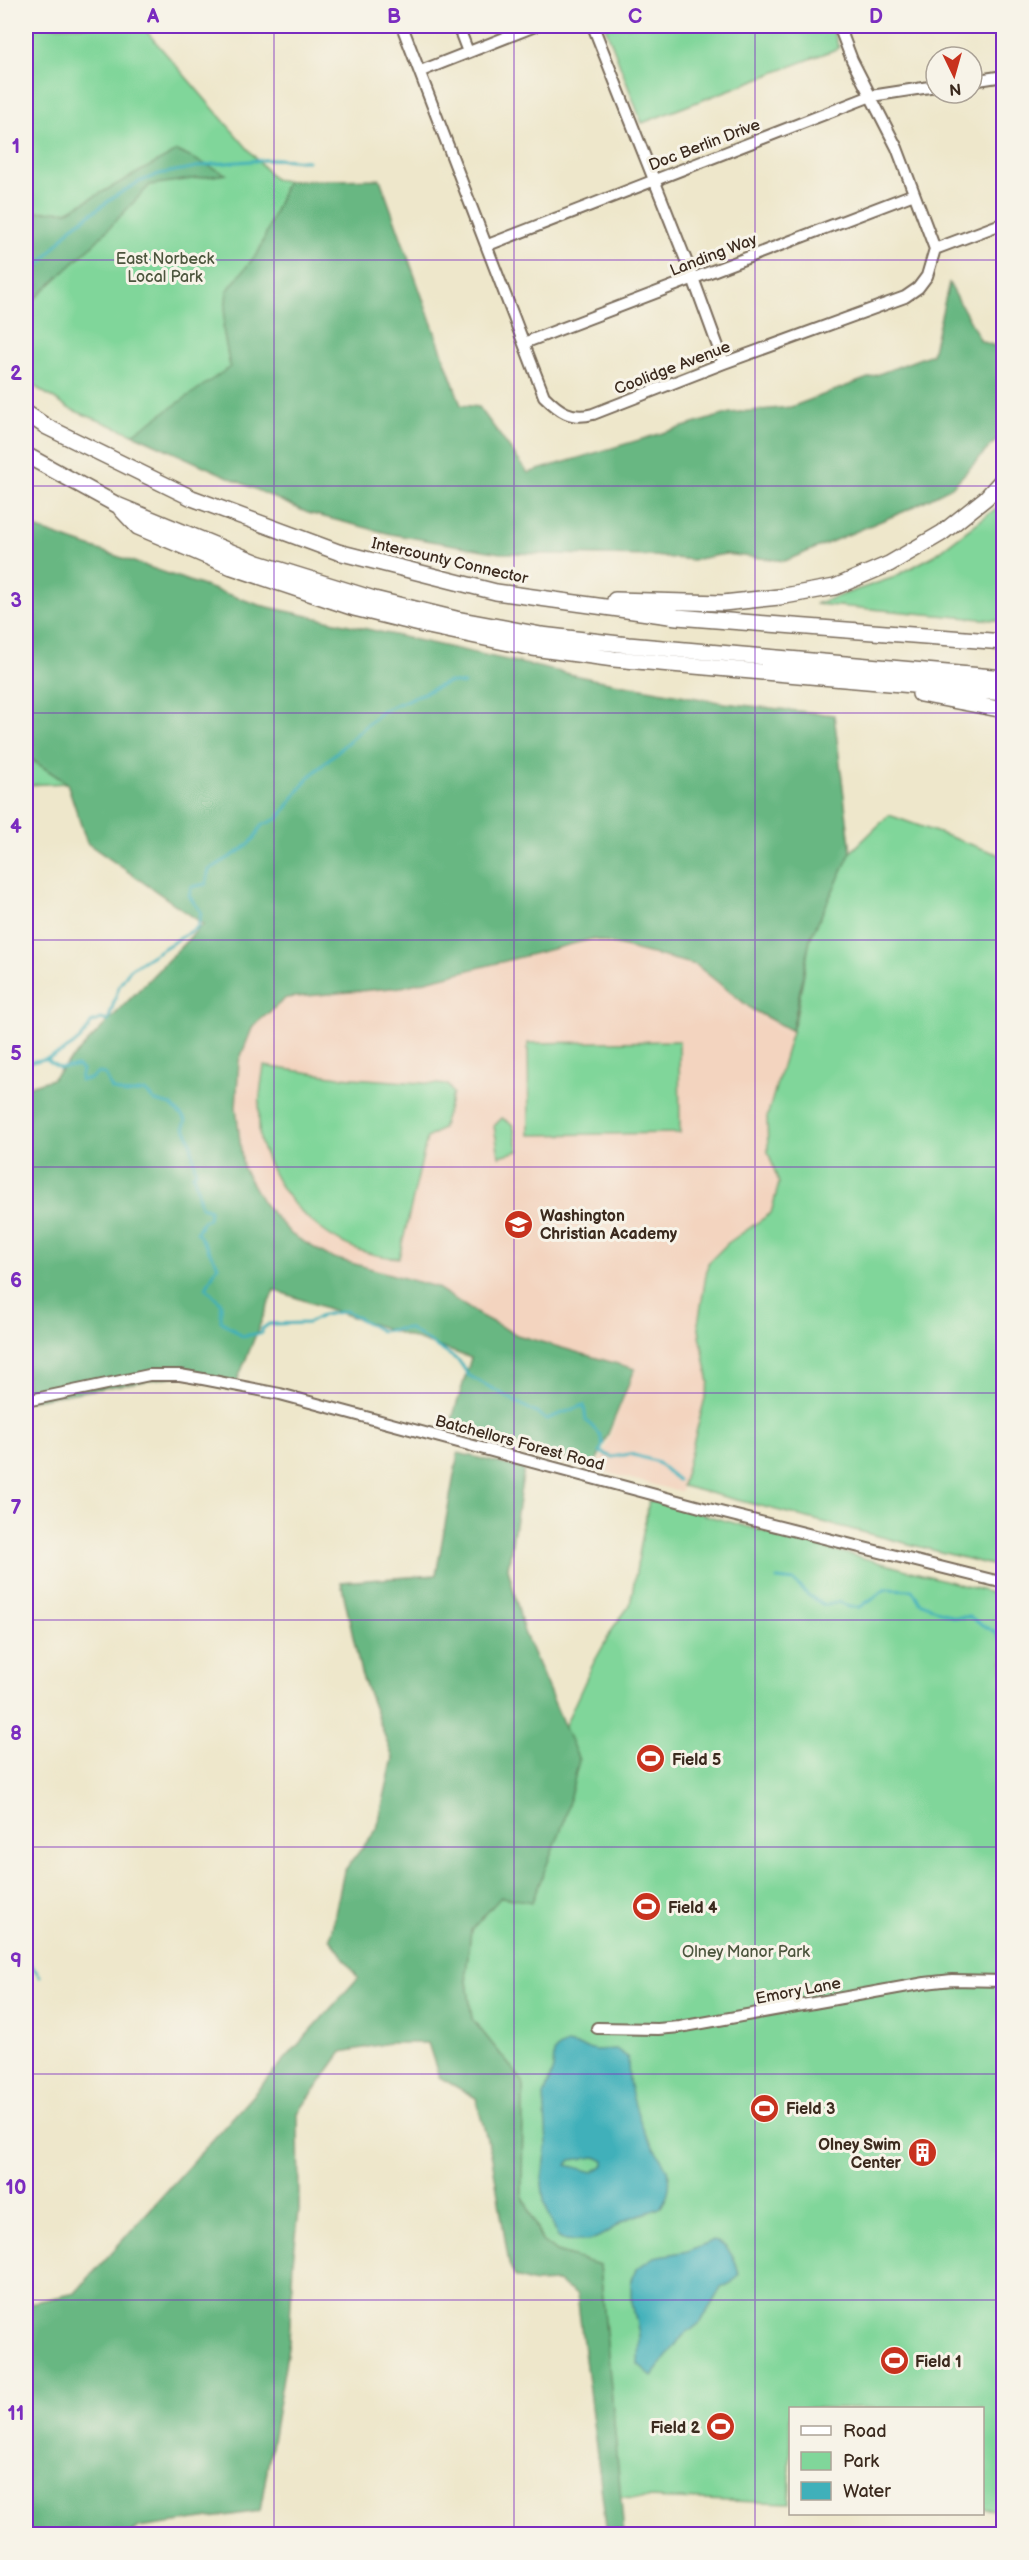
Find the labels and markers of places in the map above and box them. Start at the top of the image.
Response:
place label: Washington Christian Academy [540,1207,678,1244]
school or university icon: Washington Christian Academy [503,1208,535,1240]
sports icon: Field 5 [635,1743,667,1775]
place label: Field 5 [672,1751,721,1770]
sports icon: Field 4 [631,1891,663,1923]
place label: Field 4 [668,1899,718,1918]
sports icon: Field 3 [749,2092,781,2124]
place label: Field 3 [786,2100,835,2119]
place label: Olney Swim Center [818,2136,902,2173]
building icon: Olney Swim Center [906,2137,938,2169]
sports icon: Field 1 [878,2345,910,2377]
place label: Field 1 [915,2353,962,2372]
sports icon: Field 2 [705,2411,737,2443]
place label: Field 2 [650,2419,700,2438]

